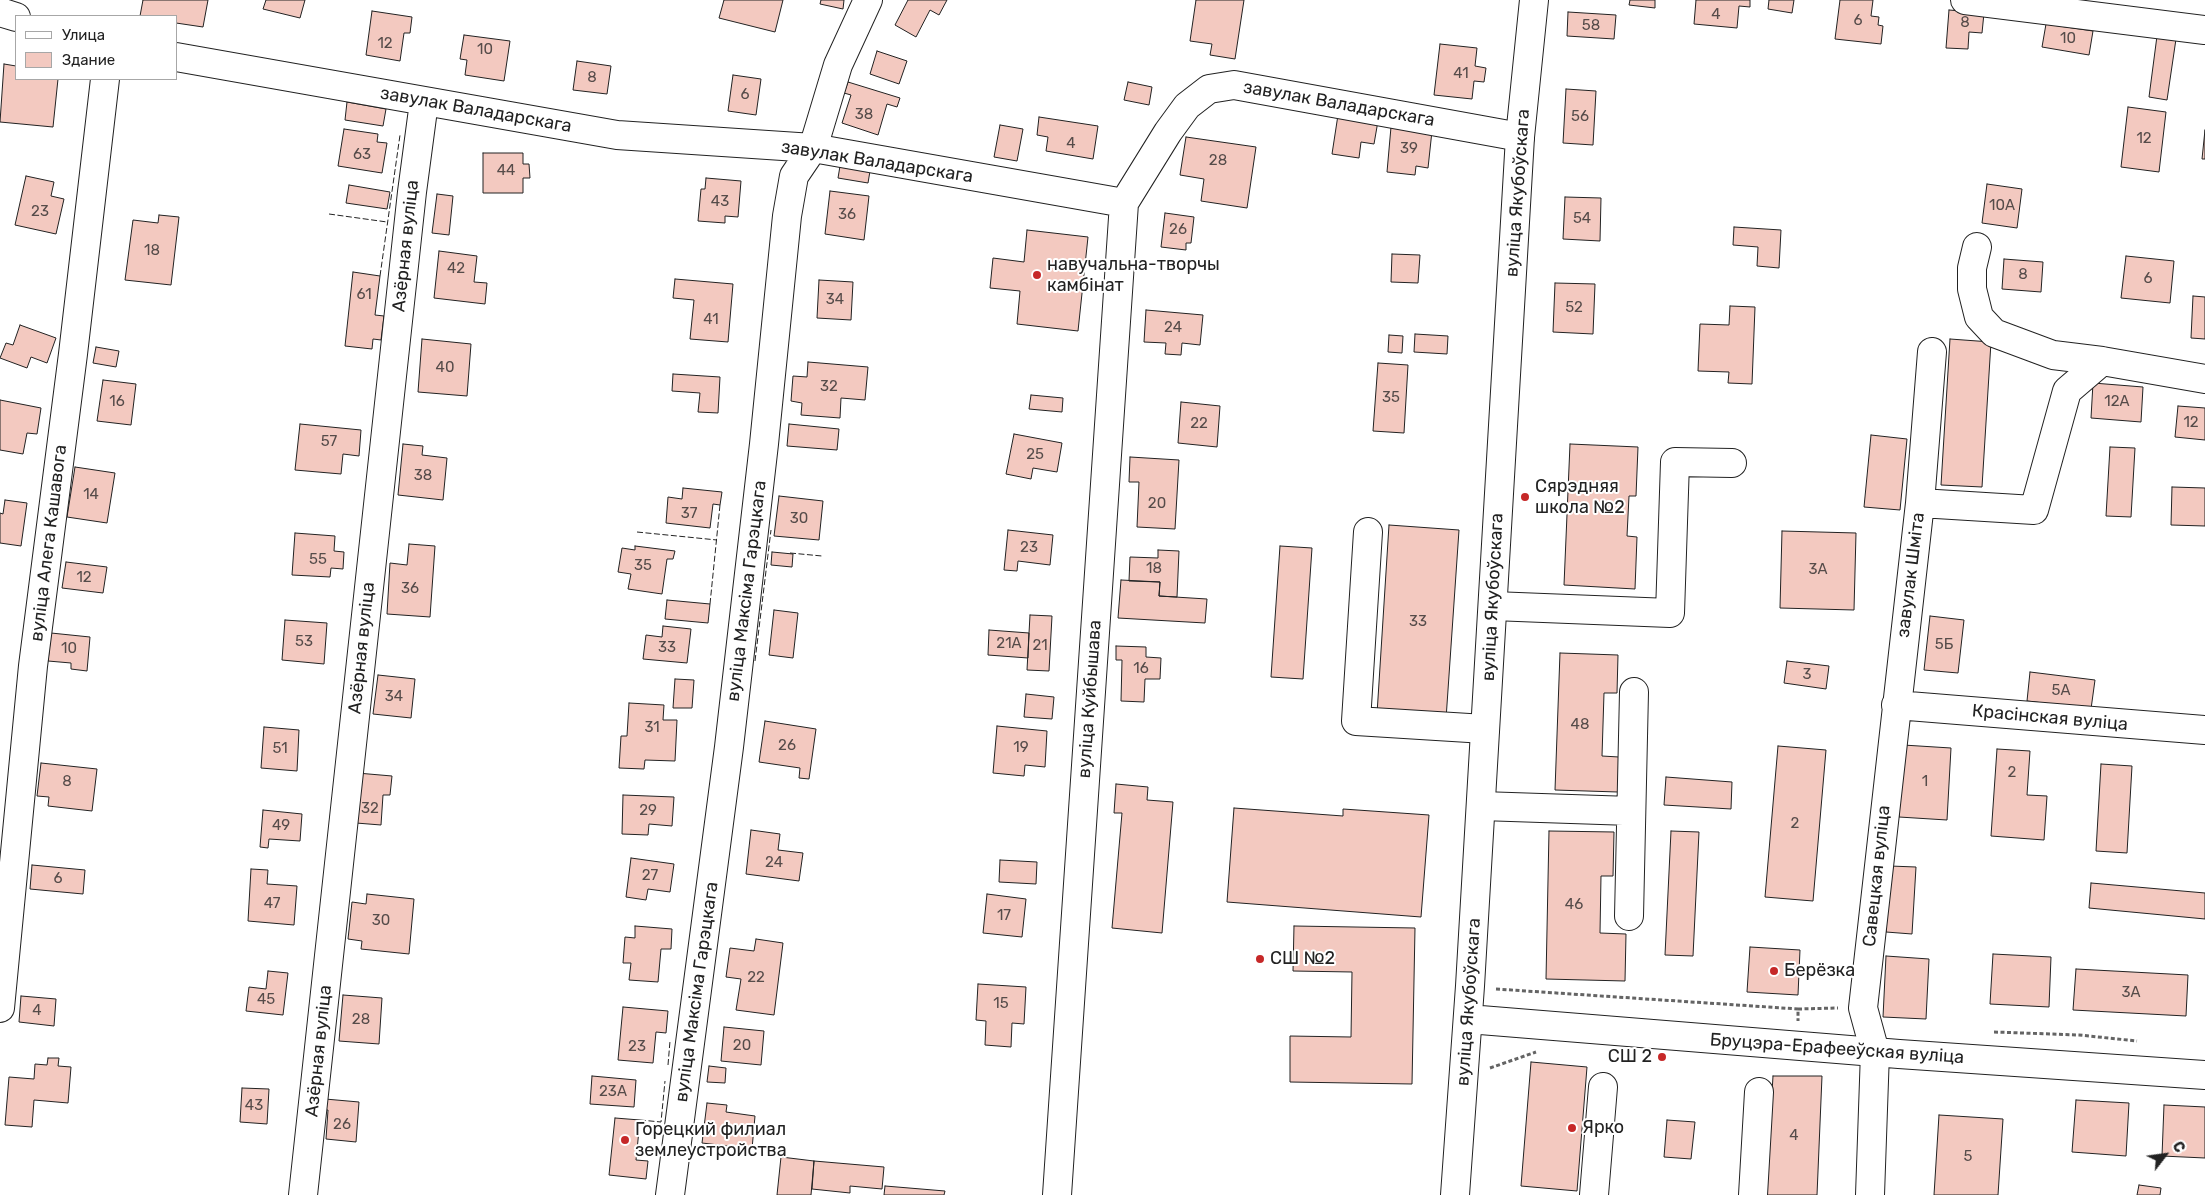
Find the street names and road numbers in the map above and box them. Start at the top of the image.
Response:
street label: завулак Валадарскага [1242,77,1436,131]
street label: завулак Валадарскага [379,83,573,137]
street label: вуліца Якубоўскага [1501,108,1535,278]
street label: завулак Валадарскага [780,136,974,188]
street label: Азёрная вуліца [388,179,424,313]
street label: вуліца Алега Кашавога [26,443,72,643]
street label: вуліца Максіма Гарэцкага [723,479,771,703]
street label: завулак Шміта [1893,511,1929,639]
street label: вуліца Якубоўскага [1478,512,1508,682]
street label: Азёрная вуліца [344,581,380,715]
street label: вуліца Куйбышава [1074,619,1106,779]
street label: Красінская вуліца [1971,700,2129,736]
street label: Савецкая вуліца [1859,804,1895,948]
street label: вуліца Максіма Гарэцкага [671,880,723,1104]
street label: вуліца Якубоўскага [1452,917,1486,1087]
street label: Азёрная вуліца [301,984,337,1118]
street label: Бруцэра-Ерафееўская вуліца [1709,1029,1965,1069]

